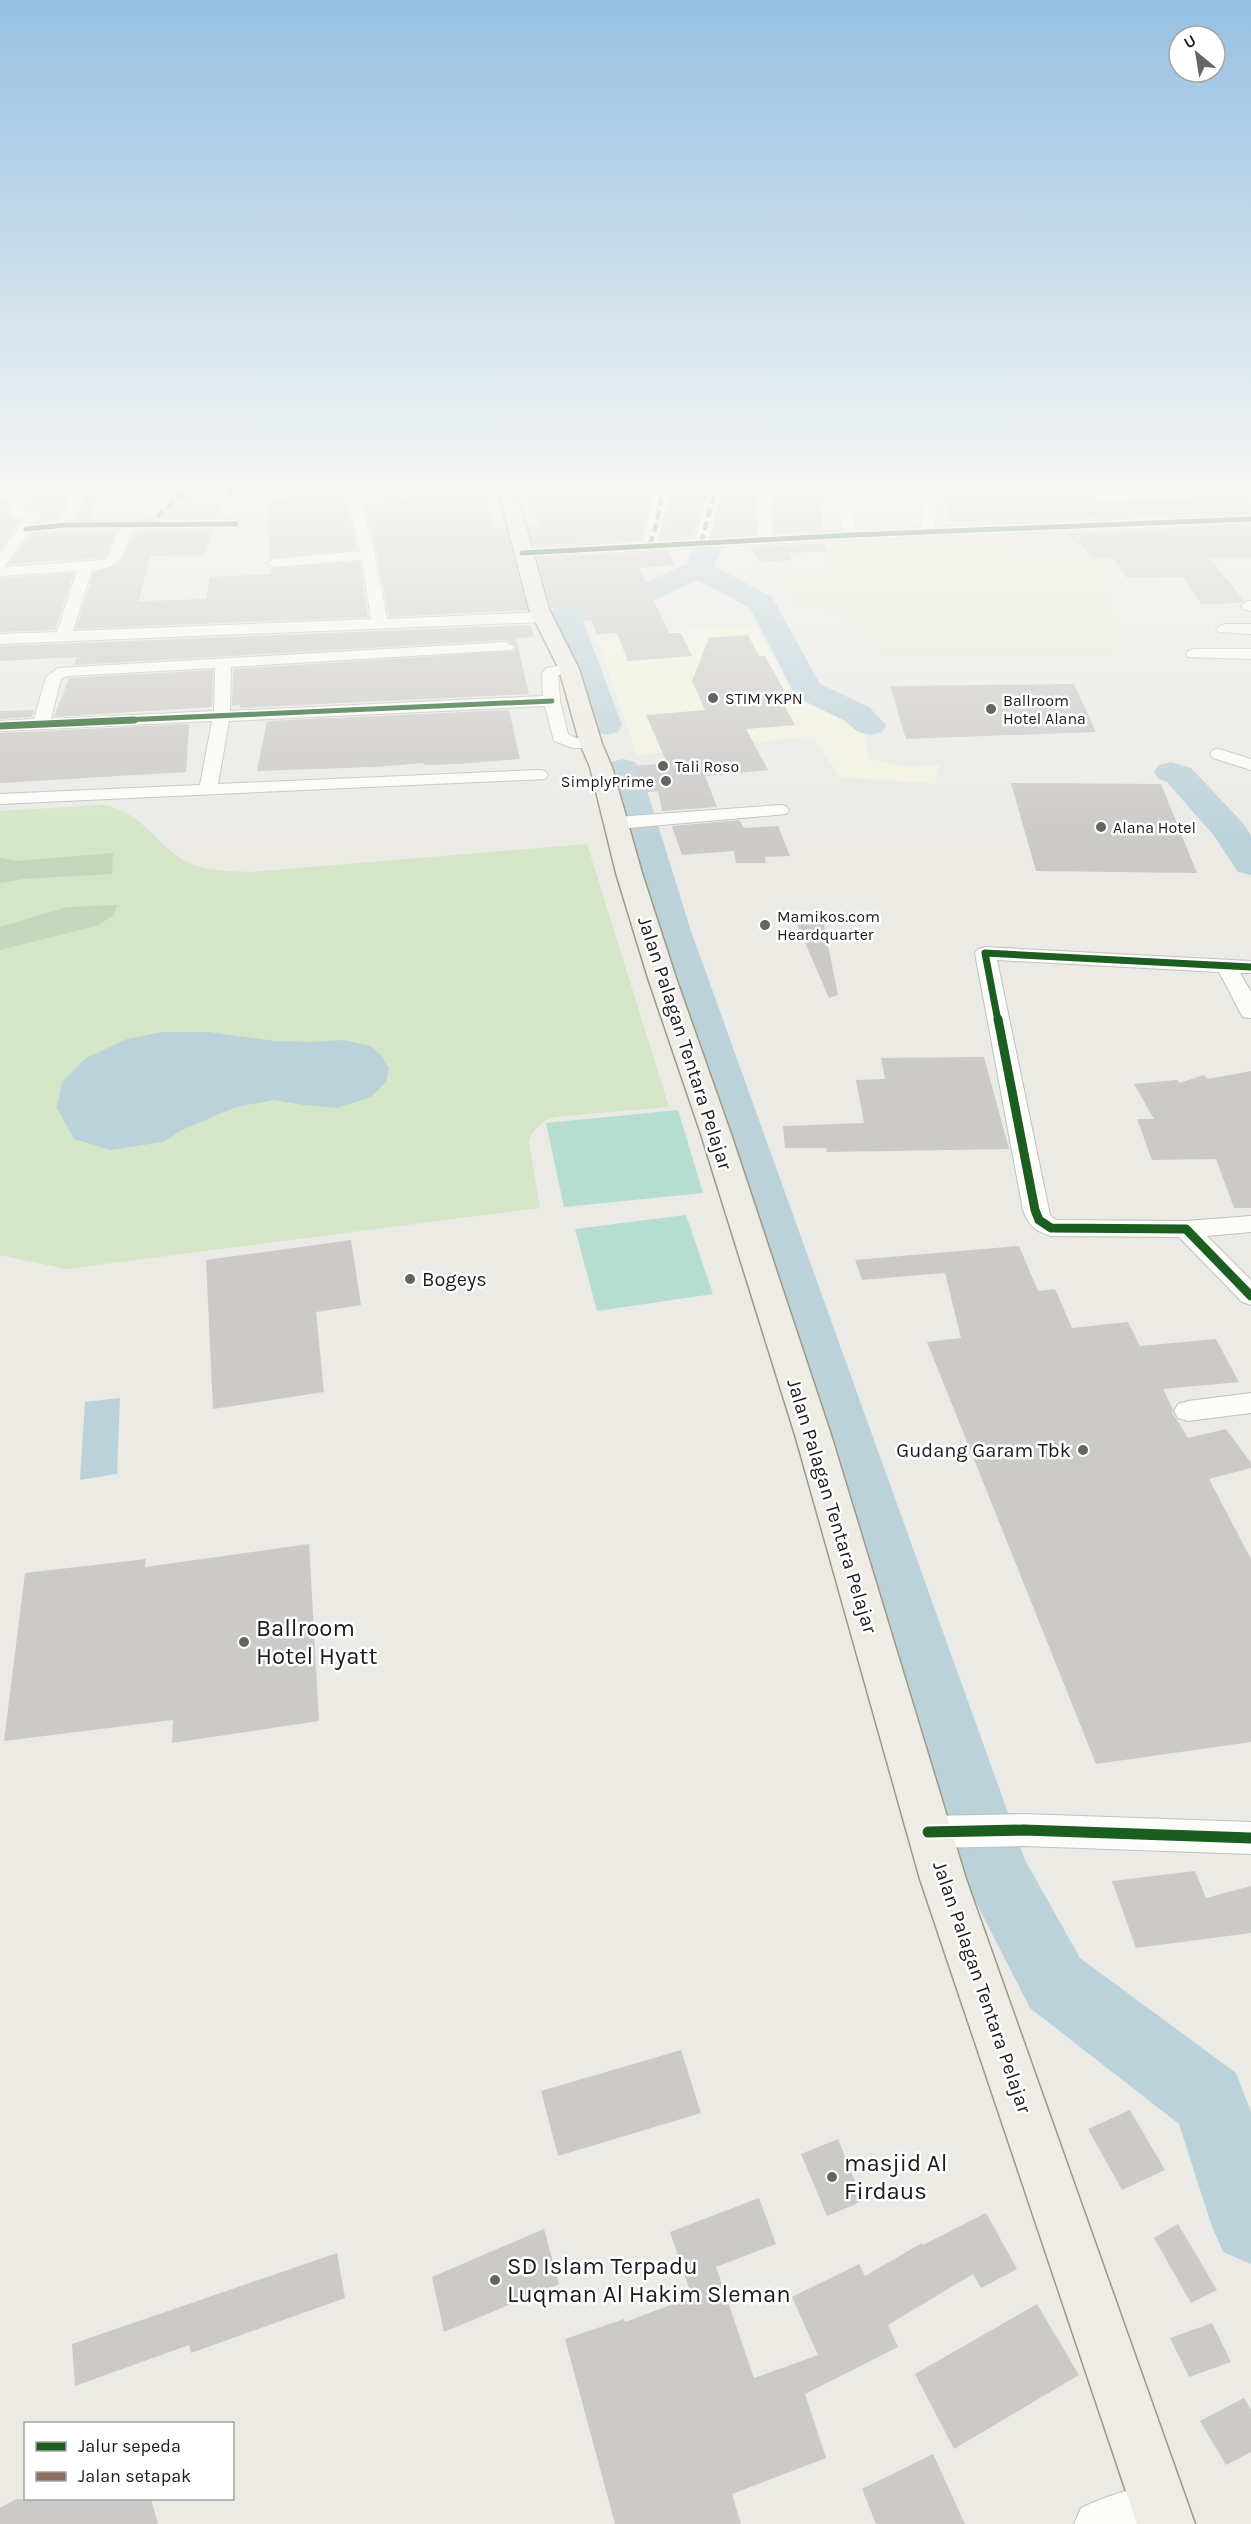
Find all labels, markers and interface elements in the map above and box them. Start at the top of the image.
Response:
north arrow [1167,24,1227,84]
text: U [1180,30,1199,52]
place label: STIM YKPN [725,689,803,708]
marker: STIM YKPN [706,691,720,705]
place label: Ballroom Hotel Alana [1003,691,1086,728]
marker: Ballroom Hotel Alana [984,702,998,716]
place label: Tali Roso [675,757,739,776]
marker: Tali Roso [656,759,670,773]
place label: SimplyPrime [561,772,654,791]
marker: SimplyPrime [659,774,673,788]
place label: Alana Hotel [1113,818,1196,837]
marker: Alana Hotel [1094,820,1108,834]
place label: Mamikos.com Heardquarter [777,907,880,944]
street label: Jalan Palagan Tentara Pelajar [633,913,737,1173]
marker: Mamikos.com Heardquarter [758,918,772,932]
place label: Bogeys [422,1268,487,1291]
marker: Bogeys [403,1272,417,1286]
street label: Jalan Palagan Tentara Pelajar [782,1376,882,1637]
place label: Gudang Garam Tbk [896,1439,1071,1462]
marker: Gudang Garam Tbk [1076,1443,1090,1457]
place label: Ballroom Hotel Hyatt [256,1614,377,1670]
marker: Ballroom Hotel Hyatt [237,1635,251,1649]
street label: Jalan Palagan Tentara Pelajar [928,1858,1036,2117]
place label: masjid Al Firdaus [844,2149,947,2205]
marker: masjid Al Firdaus [825,2170,839,2184]
place label: SD Islam Terpadu Luqman Al Hakim Sleman [507,2252,791,2308]
marker: SD Islam Terpadu Luqman Al Hakim Sleman [488,2273,502,2287]
legend [24,2422,234,2500]
text: Jalur sepeda [78,2435,181,2457]
text: Jalan setapak [78,2465,191,2487]

